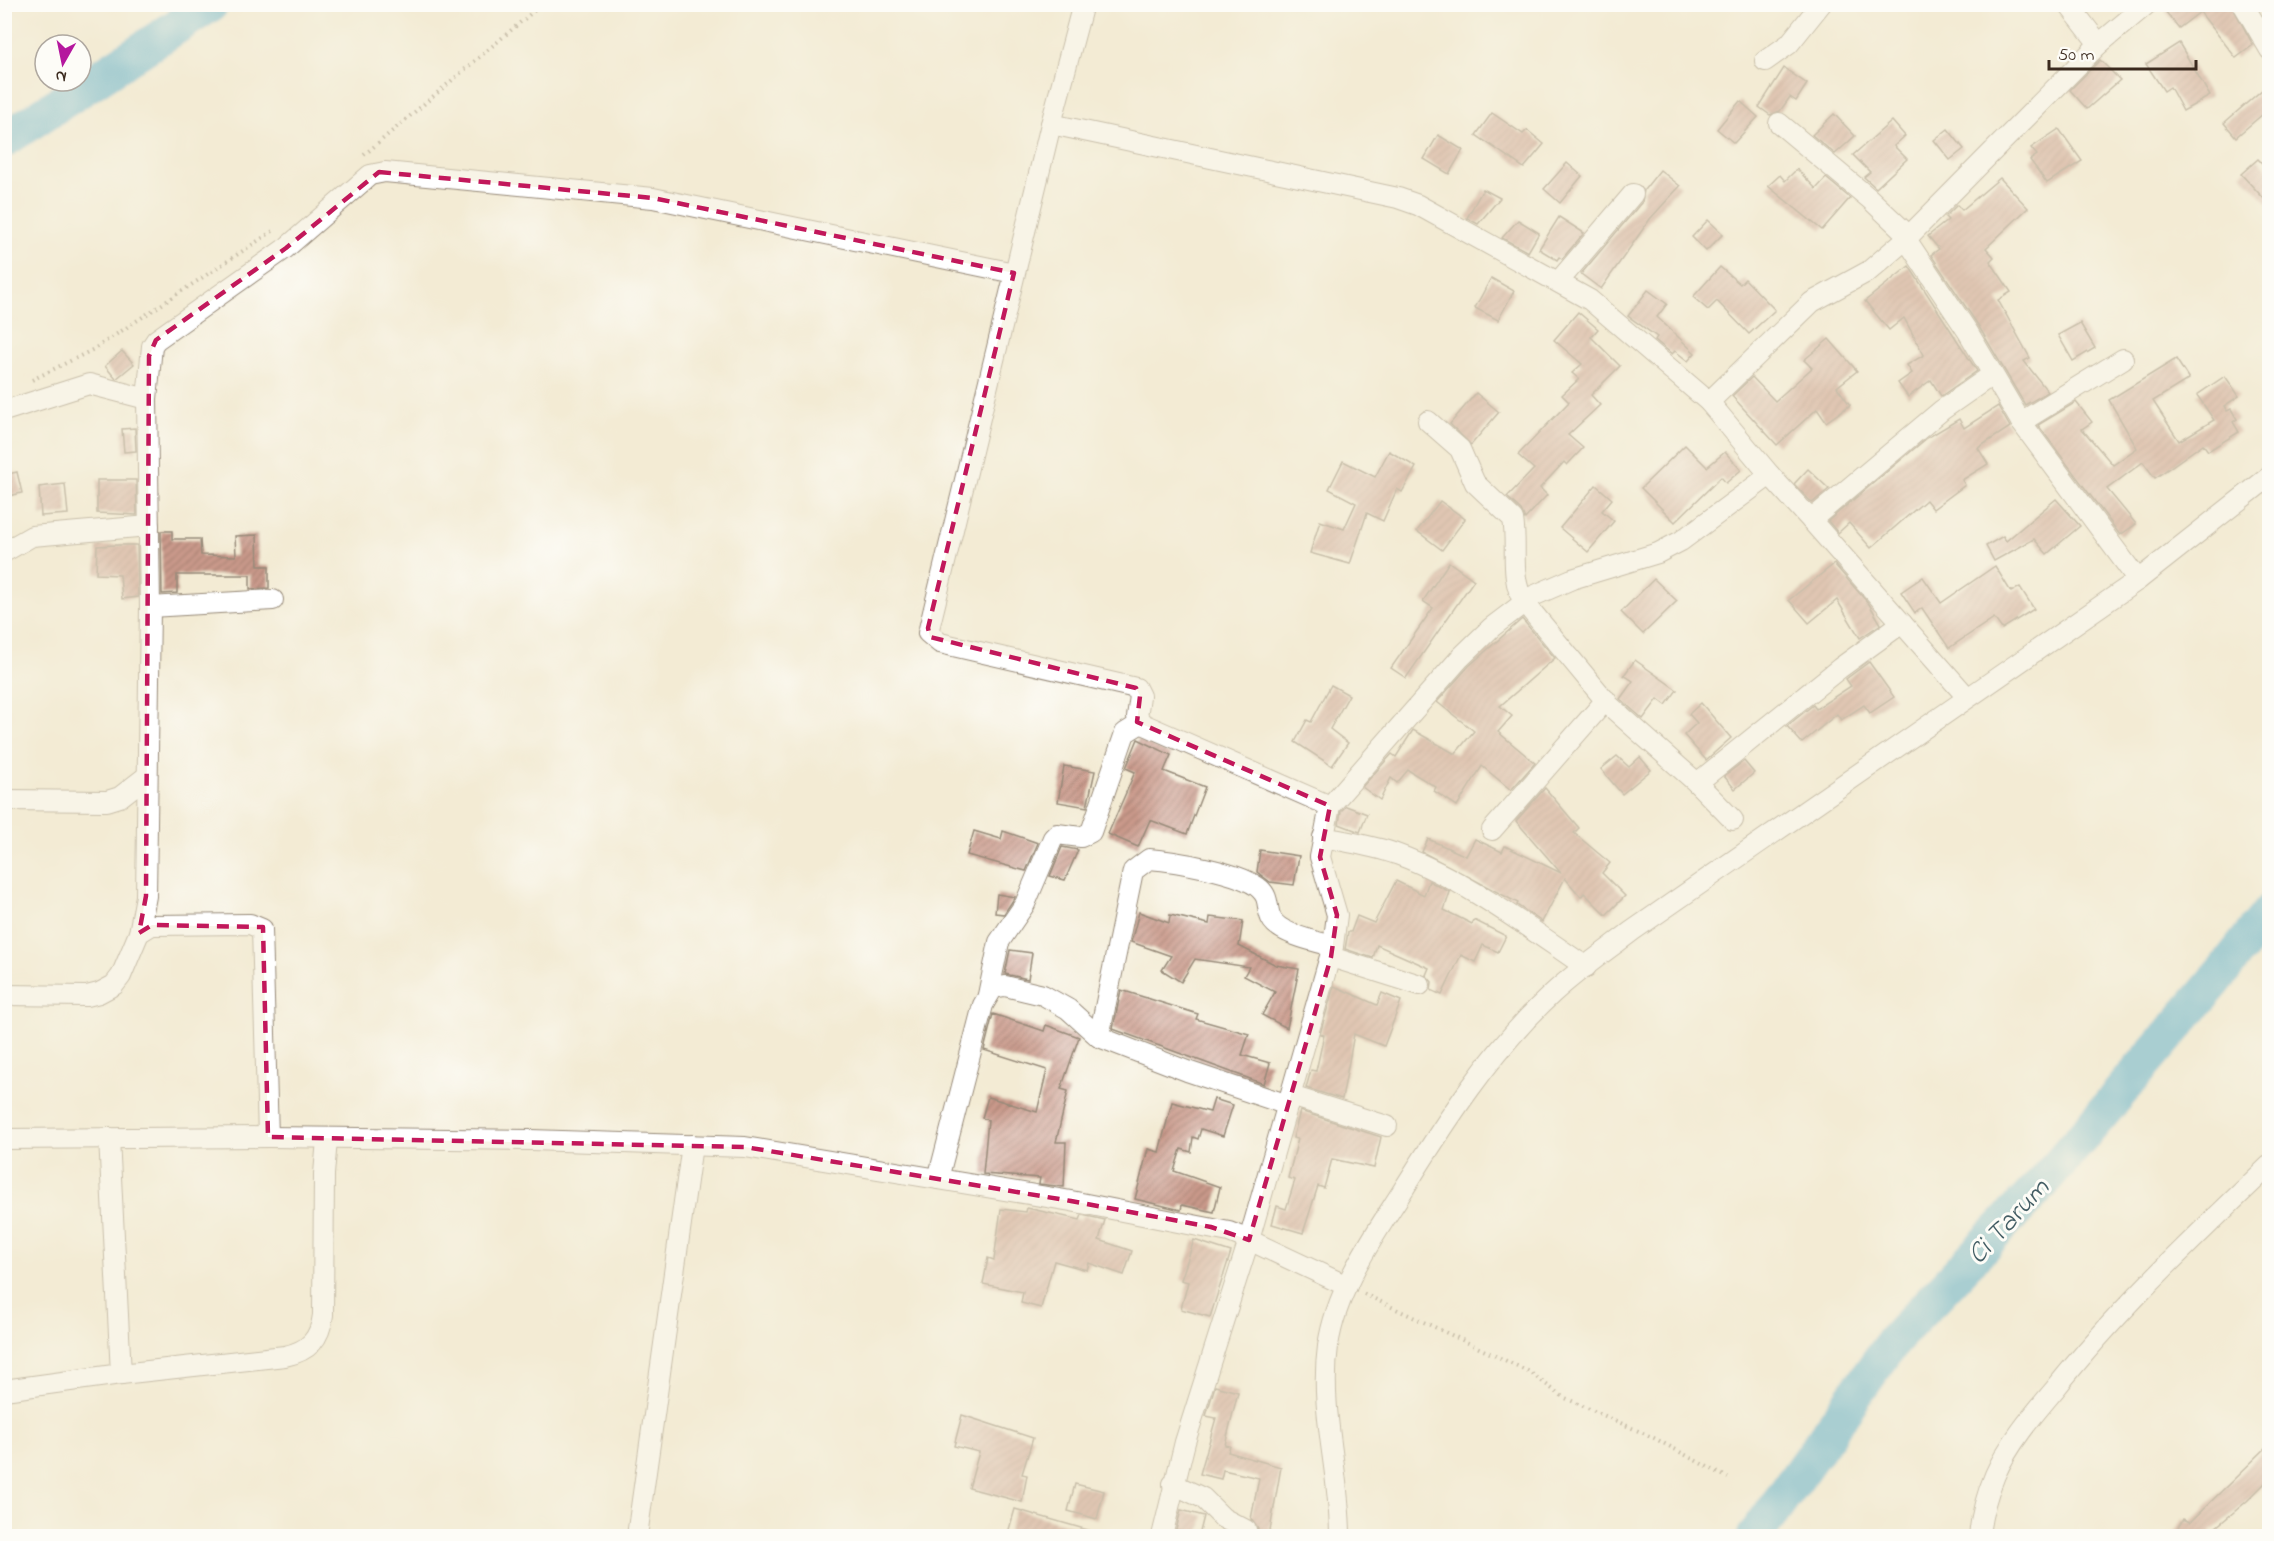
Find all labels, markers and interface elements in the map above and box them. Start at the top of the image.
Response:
north arrow [33,33,93,93]
scale bar [2049,33,2196,71]
text: 50 m [2058,43,2095,69]
text: N [54,63,68,89]
water label: Ci Tarum [1959,1170,2061,1275]

